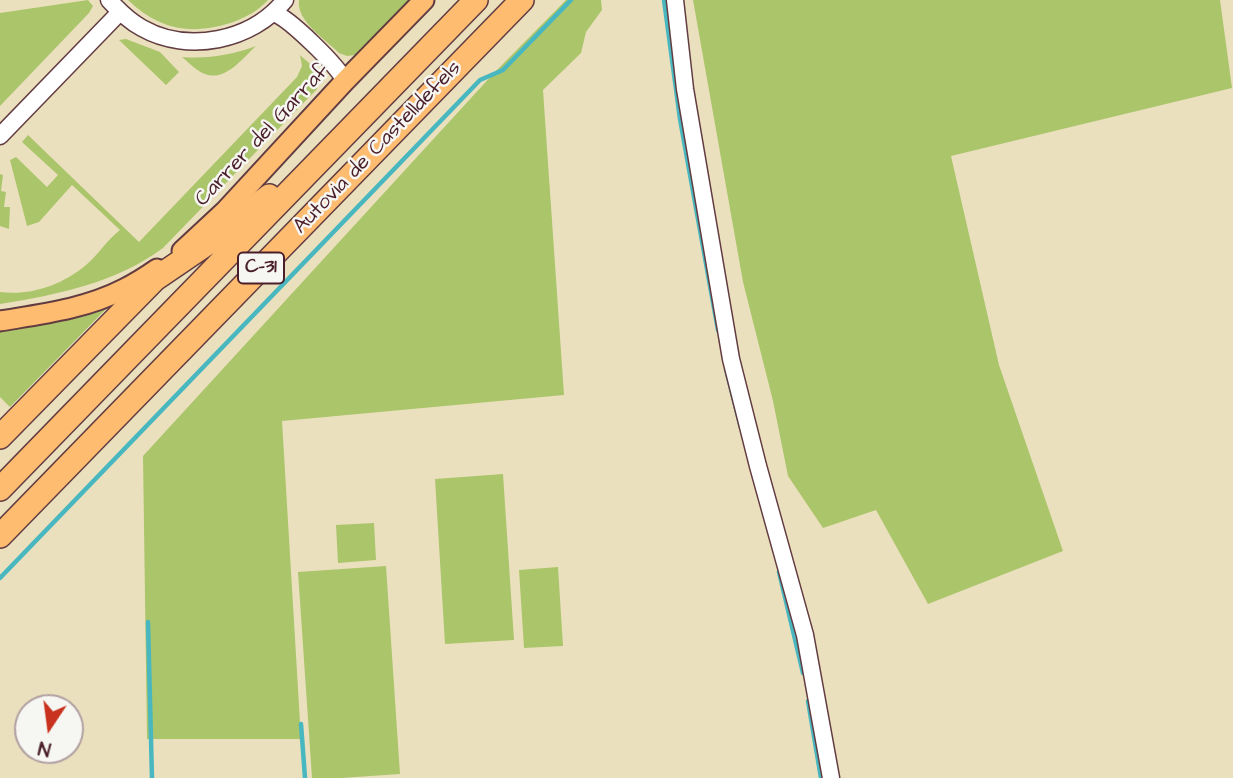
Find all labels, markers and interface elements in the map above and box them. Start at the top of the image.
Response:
street label: Autovia de Castelldefels [289,56,467,240]
street label: Carrer del Garraf [191,60,335,212]
road number: C-31 [238,252,284,284]
north arrow [14,694,84,764]
text: N [36,734,53,762]

